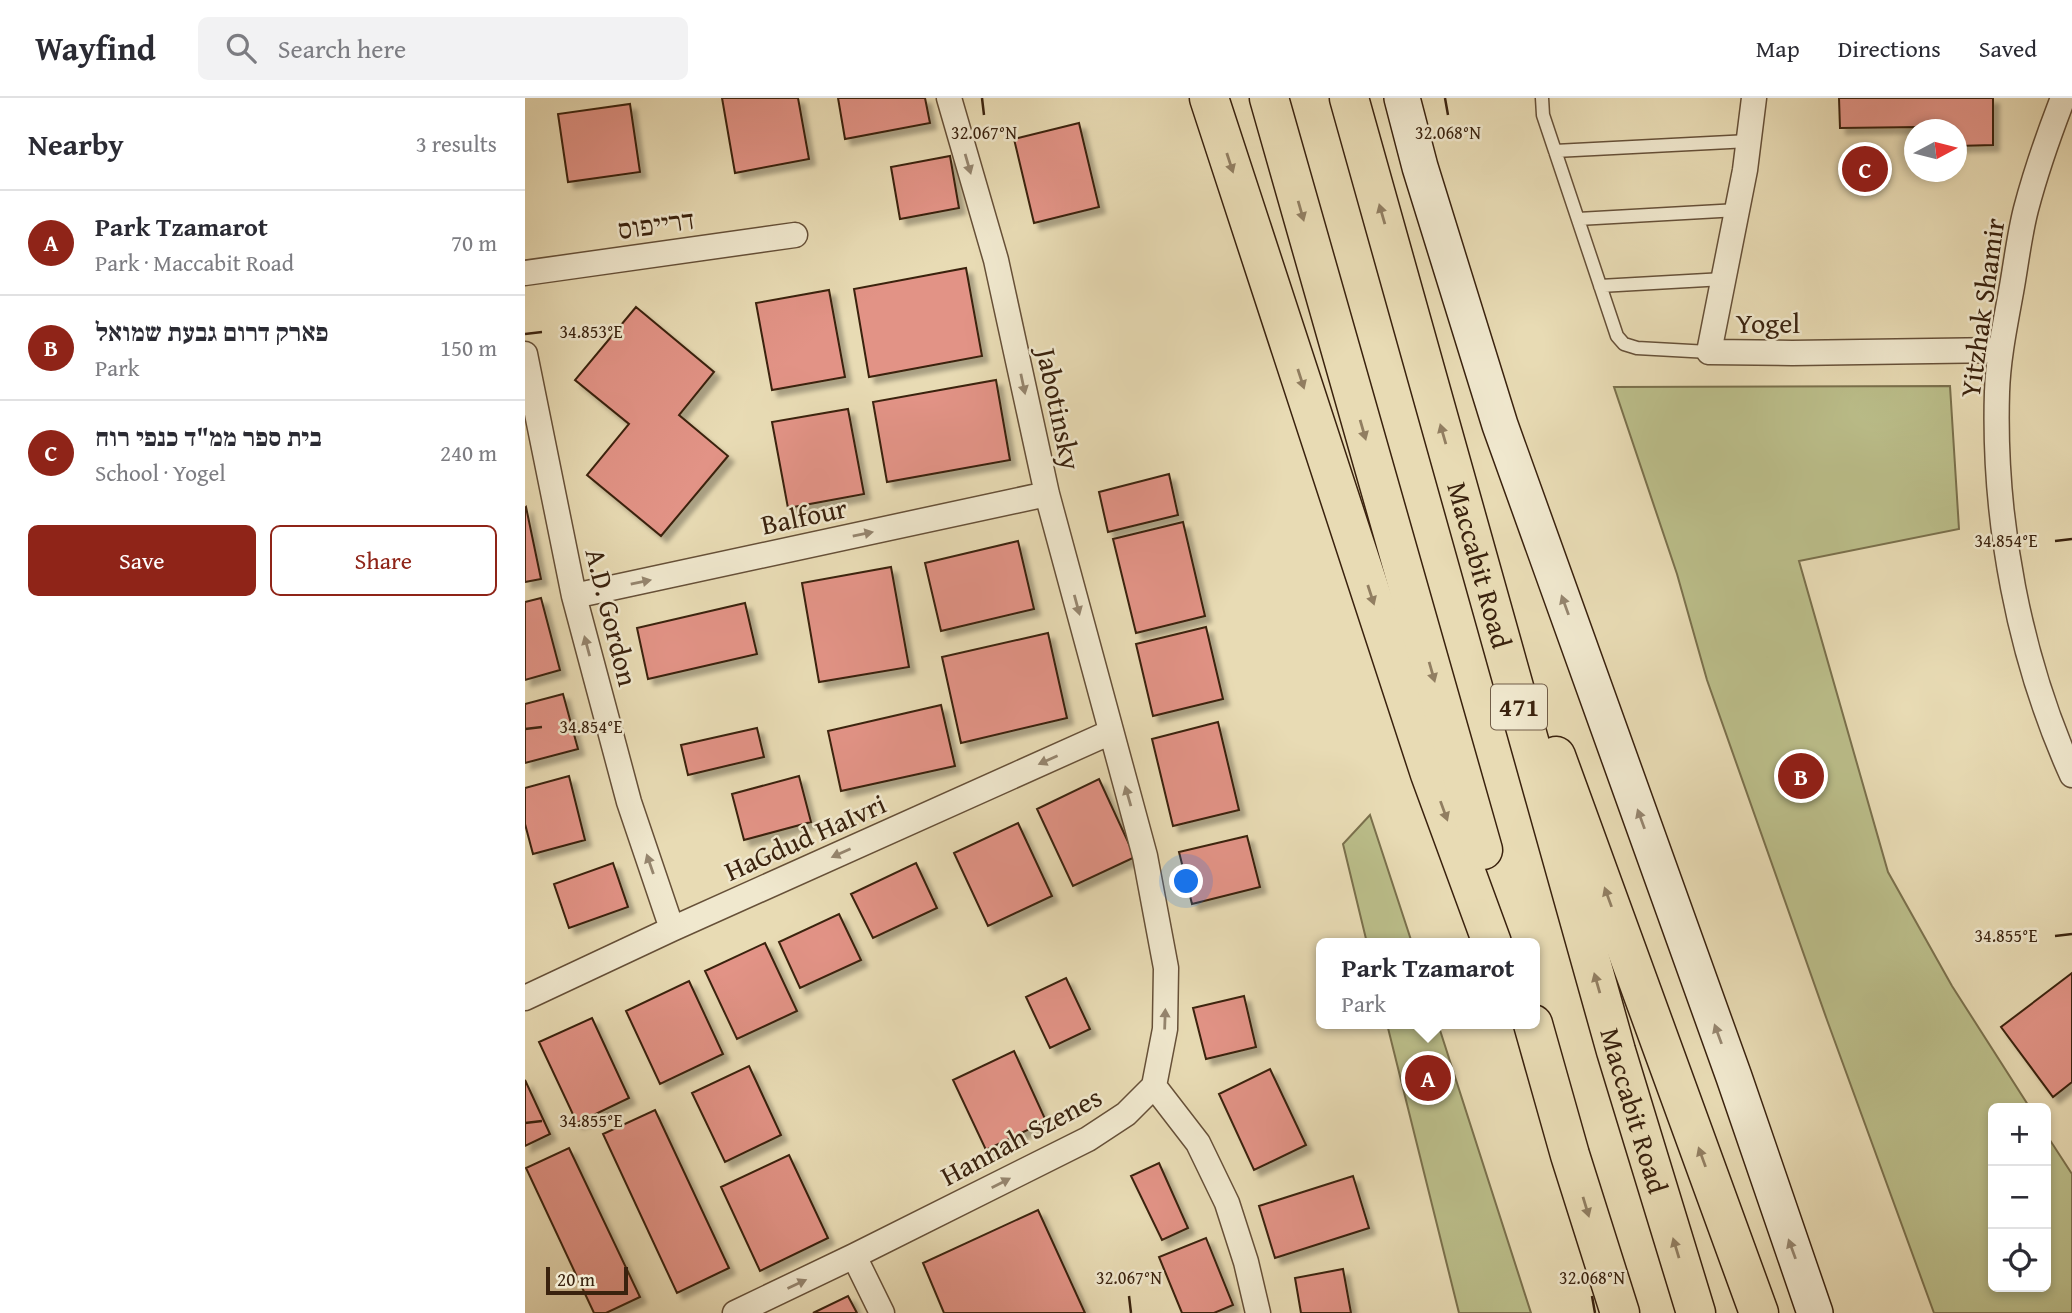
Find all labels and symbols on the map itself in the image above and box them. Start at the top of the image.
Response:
text: 32.067°N [951,119,1017,146]
text: 32.068°N [1415,119,1481,146]
north arrow [1904,119,1967,182]
pin: C [1842,143,1888,195]
one-way arrow [1225,152,1236,173]
one-way arrow [964,153,974,174]
street label: דרייפוס [615,198,697,249]
one-way arrow [1296,200,1307,222]
one-way arrow [1376,204,1386,225]
street label: Yitzhak Shamir [1949,215,2014,400]
street label: Yogel [1736,302,1800,343]
text: 34.853°E [559,318,623,345]
street label: Jabotinsky [1026,341,1092,474]
one-way arrow [1296,369,1307,390]
one-way arrow [1018,373,1029,395]
one-way arrow [1358,419,1369,441]
one-way arrow [1437,423,1447,444]
street label: Maccabit Road [1437,477,1523,653]
street label: Balfour [757,486,851,545]
text: 34.854°E [1974,527,2038,554]
one-way arrow [852,528,874,539]
street label: A.D. Gordon [576,544,649,690]
one-way arrow [630,576,652,587]
one-way arrow [1367,585,1377,606]
one-way arrow [1072,595,1082,616]
one-way arrow [1559,595,1570,616]
one-way arrow [581,635,592,657]
one-way arrow [1427,661,1438,683]
road number: 471 [1491,684,1547,730]
text: 34.854°E [559,713,623,740]
pin: B [1778,750,1824,802]
one-way arrow [1038,755,1059,766]
street label: HaGdud HaIvri [717,783,892,891]
one-way arrow [1123,785,1133,806]
one-way arrow [1439,800,1450,821]
one-way arrow [1636,809,1647,830]
one-way arrow [831,847,851,859]
one-way arrow [644,854,655,875]
your location [1169,864,1203,898]
one-way arrow [1602,887,1613,908]
text: 34.855°E [1974,922,2038,949]
one-way arrow [1591,972,1601,993]
one-way arrow [1159,1008,1171,1030]
street label: Maccabit Road [1590,1023,1679,1198]
one-way arrow [1712,1023,1723,1044]
pin: A [1405,1052,1451,1104]
street label: Hannah Szenes [933,1076,1109,1195]
text: 34.855°E [559,1107,623,1134]
one-way arrow [1697,1146,1708,1167]
one-way arrow [991,1177,1011,1188]
one-way arrow [1582,1196,1592,1217]
one-way arrow [1670,1237,1681,1258]
one-way arrow [1786,1238,1797,1259]
scale bar [546,1264,628,1296]
text: 32.067°N [1096,1264,1162,1291]
text: 32.068°N [1559,1264,1625,1291]
one-way arrow [787,1278,807,1289]

